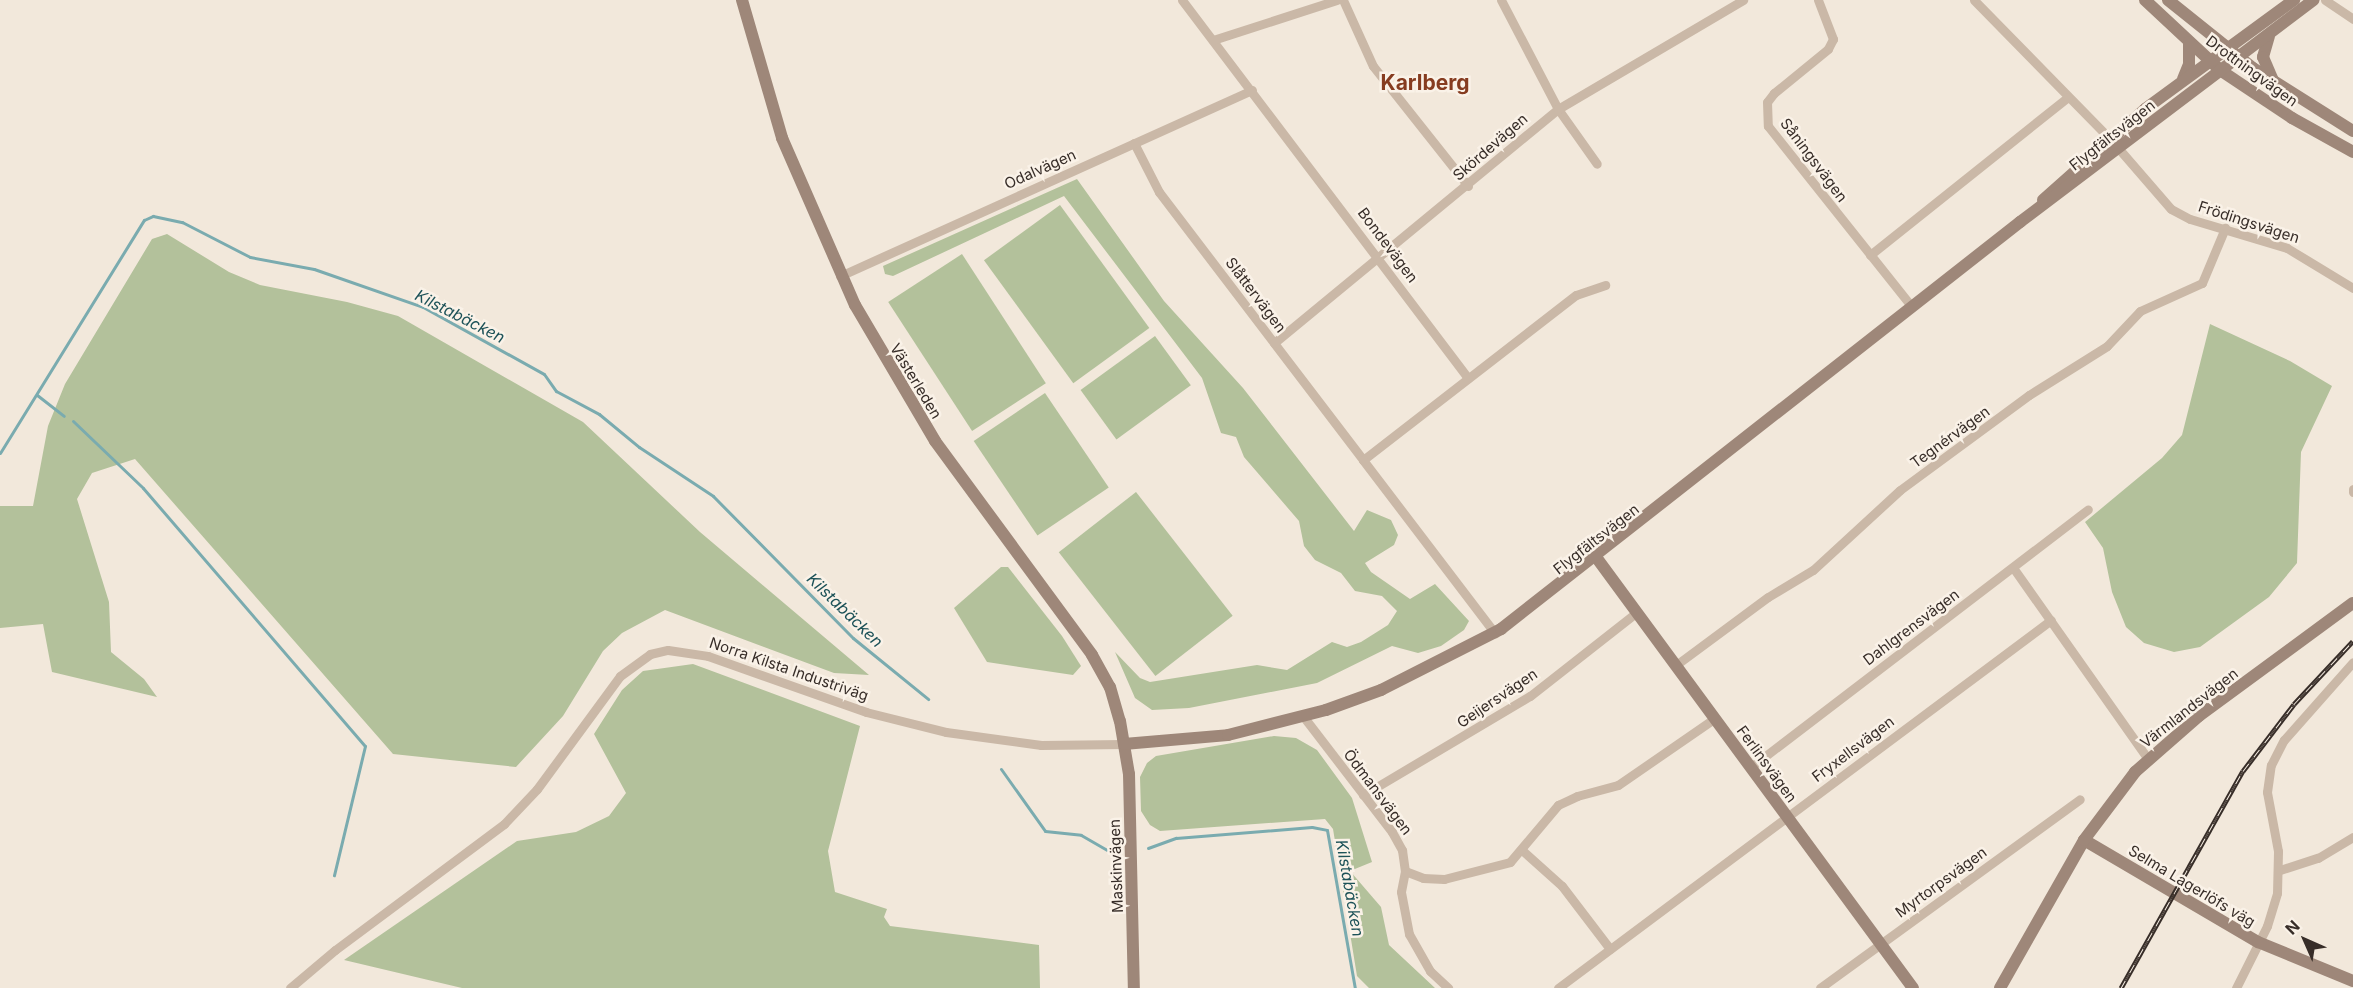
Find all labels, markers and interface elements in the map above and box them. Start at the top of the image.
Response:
street label: Drottningvägen [2203,32,2301,110]
district label: Karlberg [1381,70,1469,96]
street label: Flygfältsvägen [2066,96,2158,174]
street label: Skördevägen [1449,110,1531,184]
street label: Såningsvägen [1777,115,1851,205]
street label: Odalvägen [1001,145,1079,193]
street label: Frödingsvägen [2196,197,2302,247]
street label: Bondevägen [1354,204,1422,286]
street label: Slåttervägen [1222,254,1290,336]
water label: Kilstabäcken [412,285,508,347]
street label: Västerleden [886,340,946,422]
street label: Tegnérvägen [1907,402,1993,472]
street label: Flygfältsvägen [1550,500,1642,578]
water label: Kilstabäcken [803,569,887,651]
street label: Dahlgrensvägen [1859,585,1963,669]
street label: Norra Kilsta Industriväg [707,633,871,705]
street label: Värmlandsvägen [2137,664,2241,752]
street label: Geijersvägen [1453,665,1541,731]
street label: Fryxellsvägen [1808,712,1898,786]
street label: Ferlinsvägen [1733,722,1801,806]
street label: Ödmansvägen [1340,746,1416,838]
street label: Maskinvägen [1105,819,1127,913]
water label: Kilstabäcken [1332,838,1368,938]
street label: Selma Lagerlöfs väg [2125,841,2259,931]
street label: Myrtorpsvägen [1892,843,1990,921]
north arrow [2275,910,2335,970]
text: N [2281,916,2304,939]

